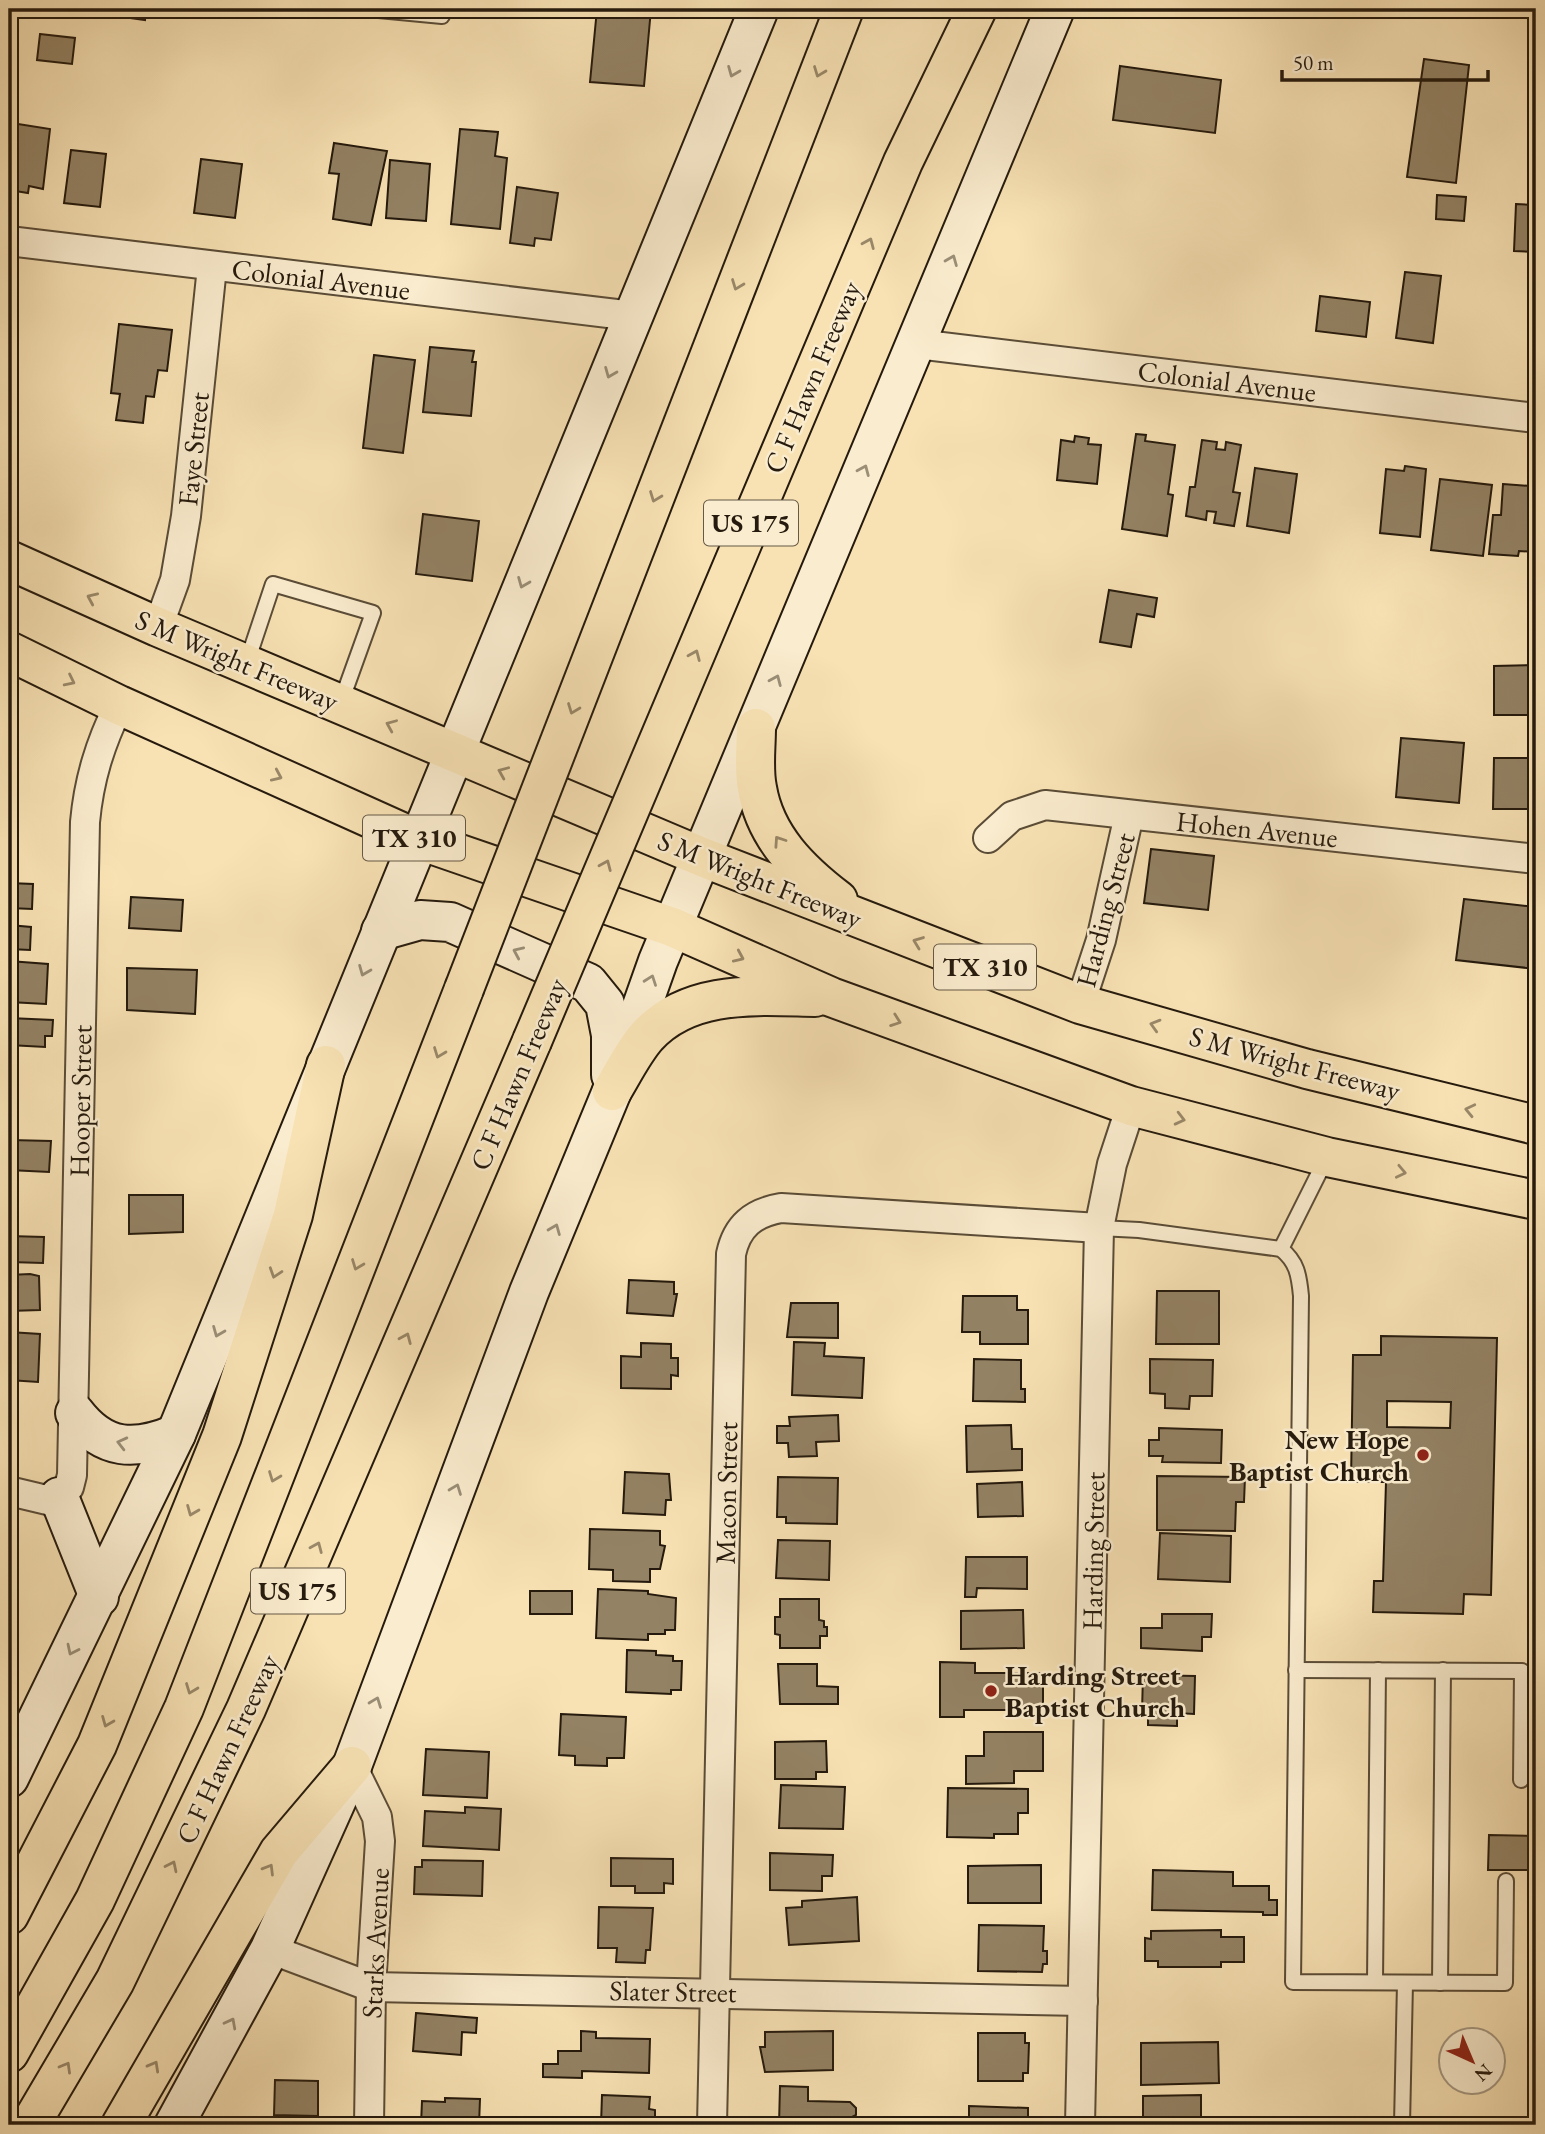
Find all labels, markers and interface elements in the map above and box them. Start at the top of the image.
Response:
scale bar [1282,38,1489,82]
text: 50 m [1293,49,1334,76]
one-way arrow [727,65,741,77]
one-way arrow [814,66,828,78]
one-way arrow [861,237,875,250]
street label: Colonial Avenue [230,250,412,308]
one-way arrow [943,255,957,267]
street label: C F Hawn Freeway [755,275,869,479]
one-way arrow [732,278,746,290]
street label: Colonial Avenue [1136,352,1318,410]
one-way arrow [604,366,618,378]
street label: Faye Street [169,390,217,508]
one-way arrow [856,465,870,477]
one-way arrow [649,490,663,502]
road number: US 175 [704,500,798,545]
one-way arrow [518,577,532,589]
one-way arrow [87,592,99,606]
street label: S M Wright Freeway [130,601,345,719]
one-way arrow [687,650,701,663]
one-way arrow [63,672,75,686]
one-way arrow [768,674,782,687]
one-way arrow [567,702,581,714]
one-way arrow [386,719,398,733]
one-way arrow [498,766,511,780]
one-way arrow [270,768,282,782]
street label: Hohen Avenue [1174,803,1340,855]
road number: TX 310 [363,816,465,860]
street label: S M Wright Freeway [653,822,868,937]
street label: Harding Street [1067,829,1143,991]
one-way arrow [775,836,788,849]
one-way arrow [598,860,612,872]
one-way arrow [912,936,924,950]
road number: TX 310 [934,944,1036,990]
one-way arrow [513,946,525,960]
one-way arrow [732,949,744,963]
one-way arrow [359,964,373,976]
street label: C F Hawn Freeway [461,972,575,1176]
one-way arrow [643,975,657,987]
one-way arrow [889,1013,901,1027]
street label: S M Wright Freeway [1186,1018,1405,1109]
one-way arrow [1150,1019,1162,1034]
street label: Hooper Street [61,1024,99,1177]
one-way arrow [434,1046,448,1058]
one-way arrow [1464,1103,1476,1118]
one-way arrow [1174,1111,1186,1125]
one-way arrow [1395,1164,1407,1179]
one-way arrow [547,1224,561,1236]
one-way arrow [351,1258,365,1270]
one-way arrow [268,1267,283,1279]
one-way arrow [212,1326,226,1338]
one-way arrow [398,1333,412,1345]
street label: Macon Street [707,1421,745,1565]
place label: New Hope Baptist Church [1229,1421,1409,1489]
one-way arrow [116,1437,128,1451]
marker: New Hope Baptist Church [1415,1447,1431,1463]
one-way arrow [268,1470,282,1482]
street label: Harding Street [1074,1471,1112,1630]
one-way arrow [447,1484,461,1496]
one-way arrow [186,1504,200,1517]
one-way arrow [309,1542,323,1555]
road number: US 175 [251,1568,345,1614]
one-way arrow [66,1643,80,1655]
street label: C F Hawn Freeway [167,1648,287,1850]
place label: Harding Street Baptist Church [1005,1657,1185,1725]
one-way arrow [186,1682,200,1694]
marker: Harding Street Baptist Church [983,1683,999,1699]
one-way arrow [368,1697,382,1709]
one-way arrow [101,1716,115,1728]
one-way arrow [164,1861,178,1873]
one-way arrow [261,1864,274,1877]
street label: Starks Avenue [353,1867,397,2019]
street label: Slater Street [609,1972,737,2010]
one-way arrow [222,2017,236,2030]
north arrow [1436,2025,1506,2096]
text: N [1469,2059,1498,2088]
one-way arrow [146,2060,159,2073]
one-way arrow [58,2061,71,2074]

